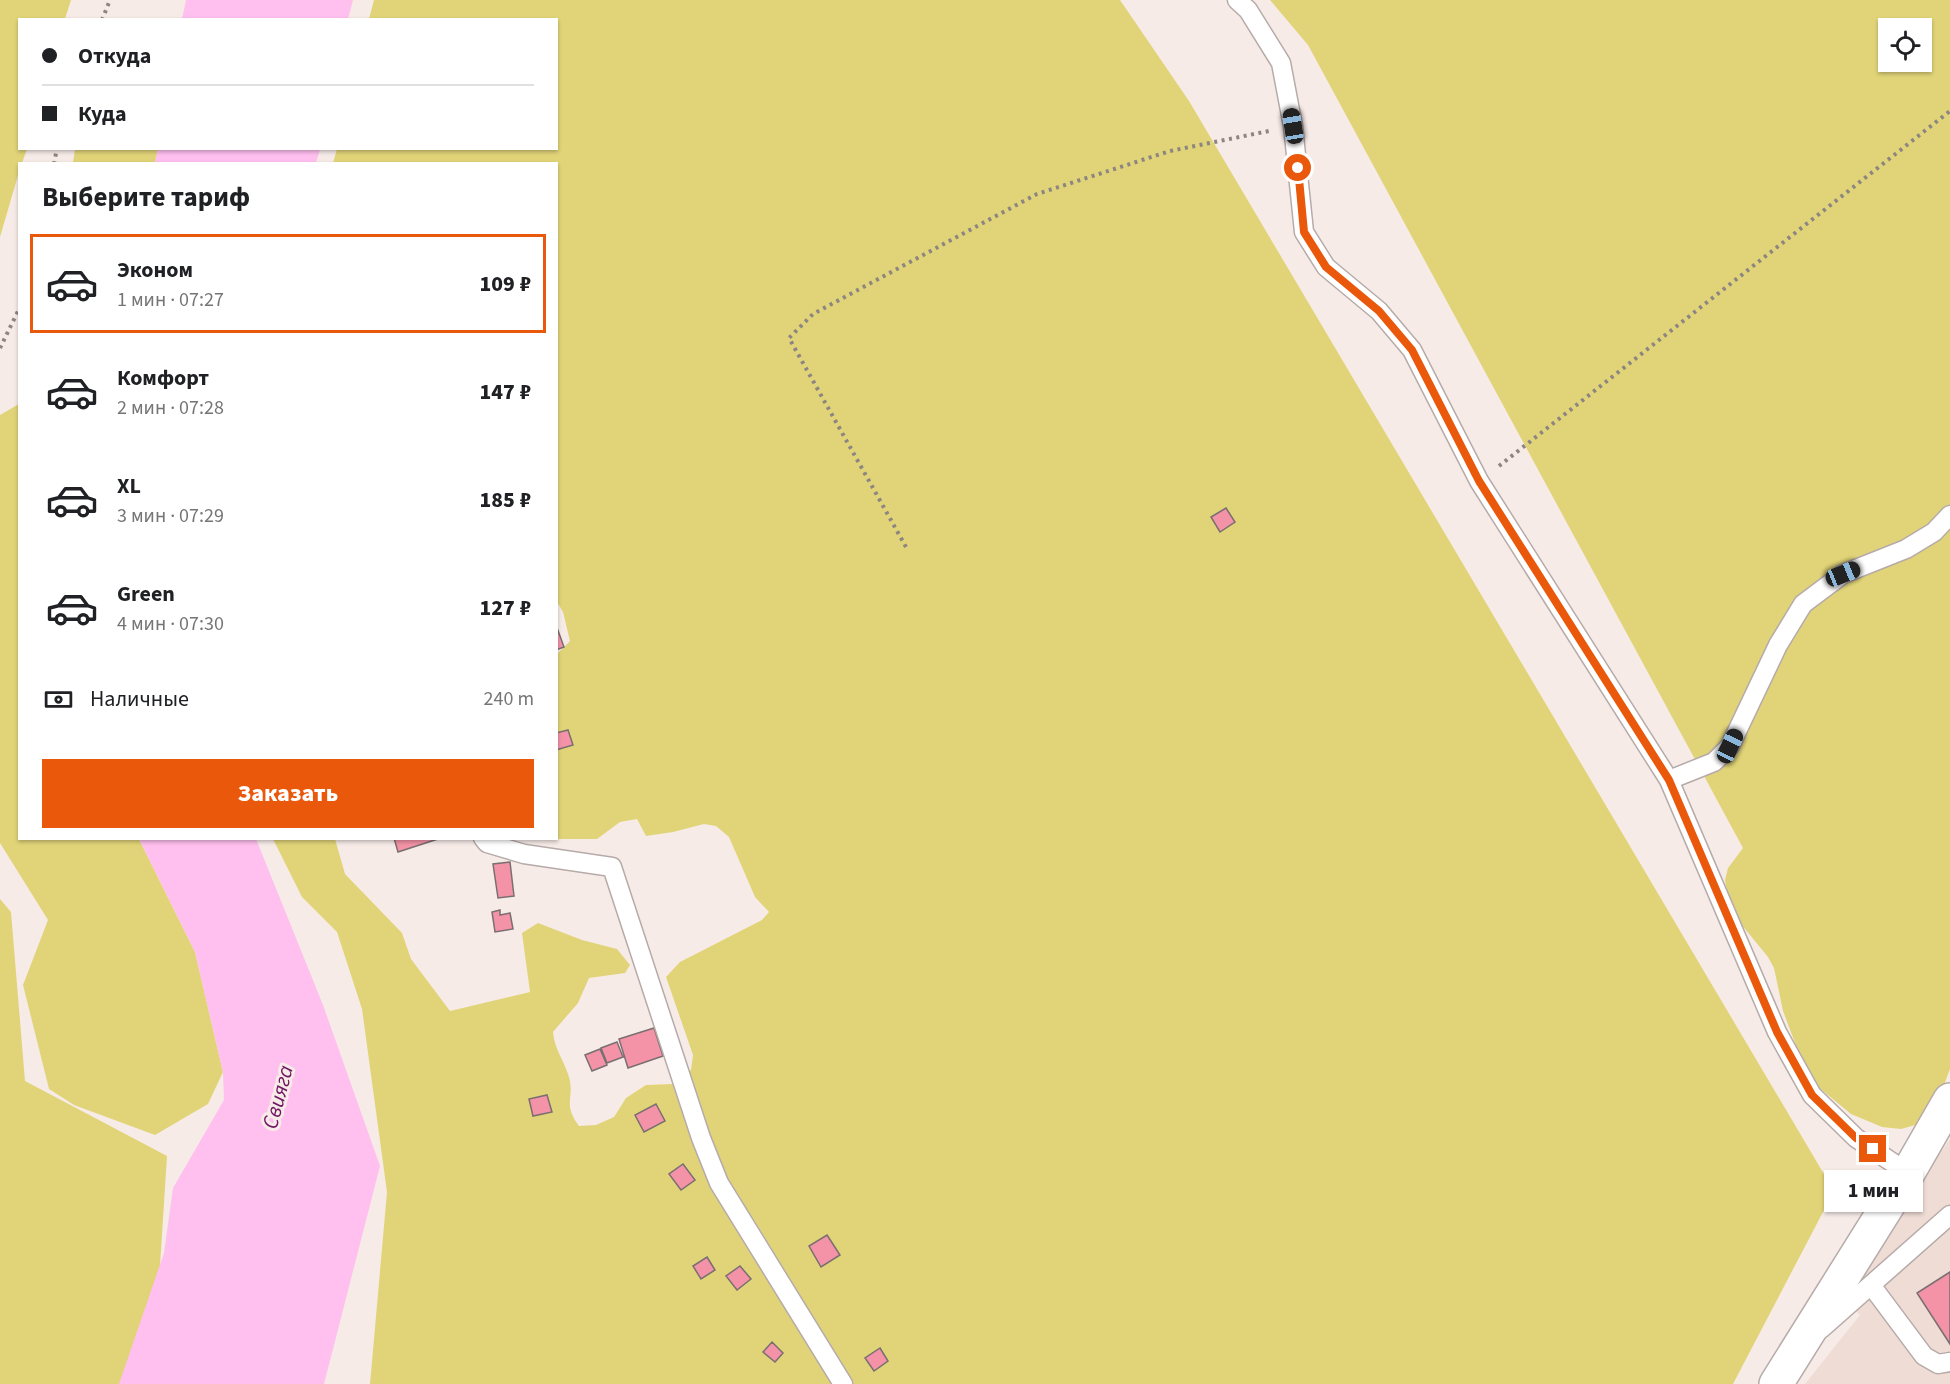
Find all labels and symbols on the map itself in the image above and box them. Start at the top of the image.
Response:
car [1281,107,1305,145]
route start [1284,154,1311,181]
car [1823,559,1863,589]
car [1714,726,1746,766]
water label: Свияга [254,1061,302,1132]
route end [1859,1135,1886,1162]
callout: 1 мин [1824,1170,1922,1212]

